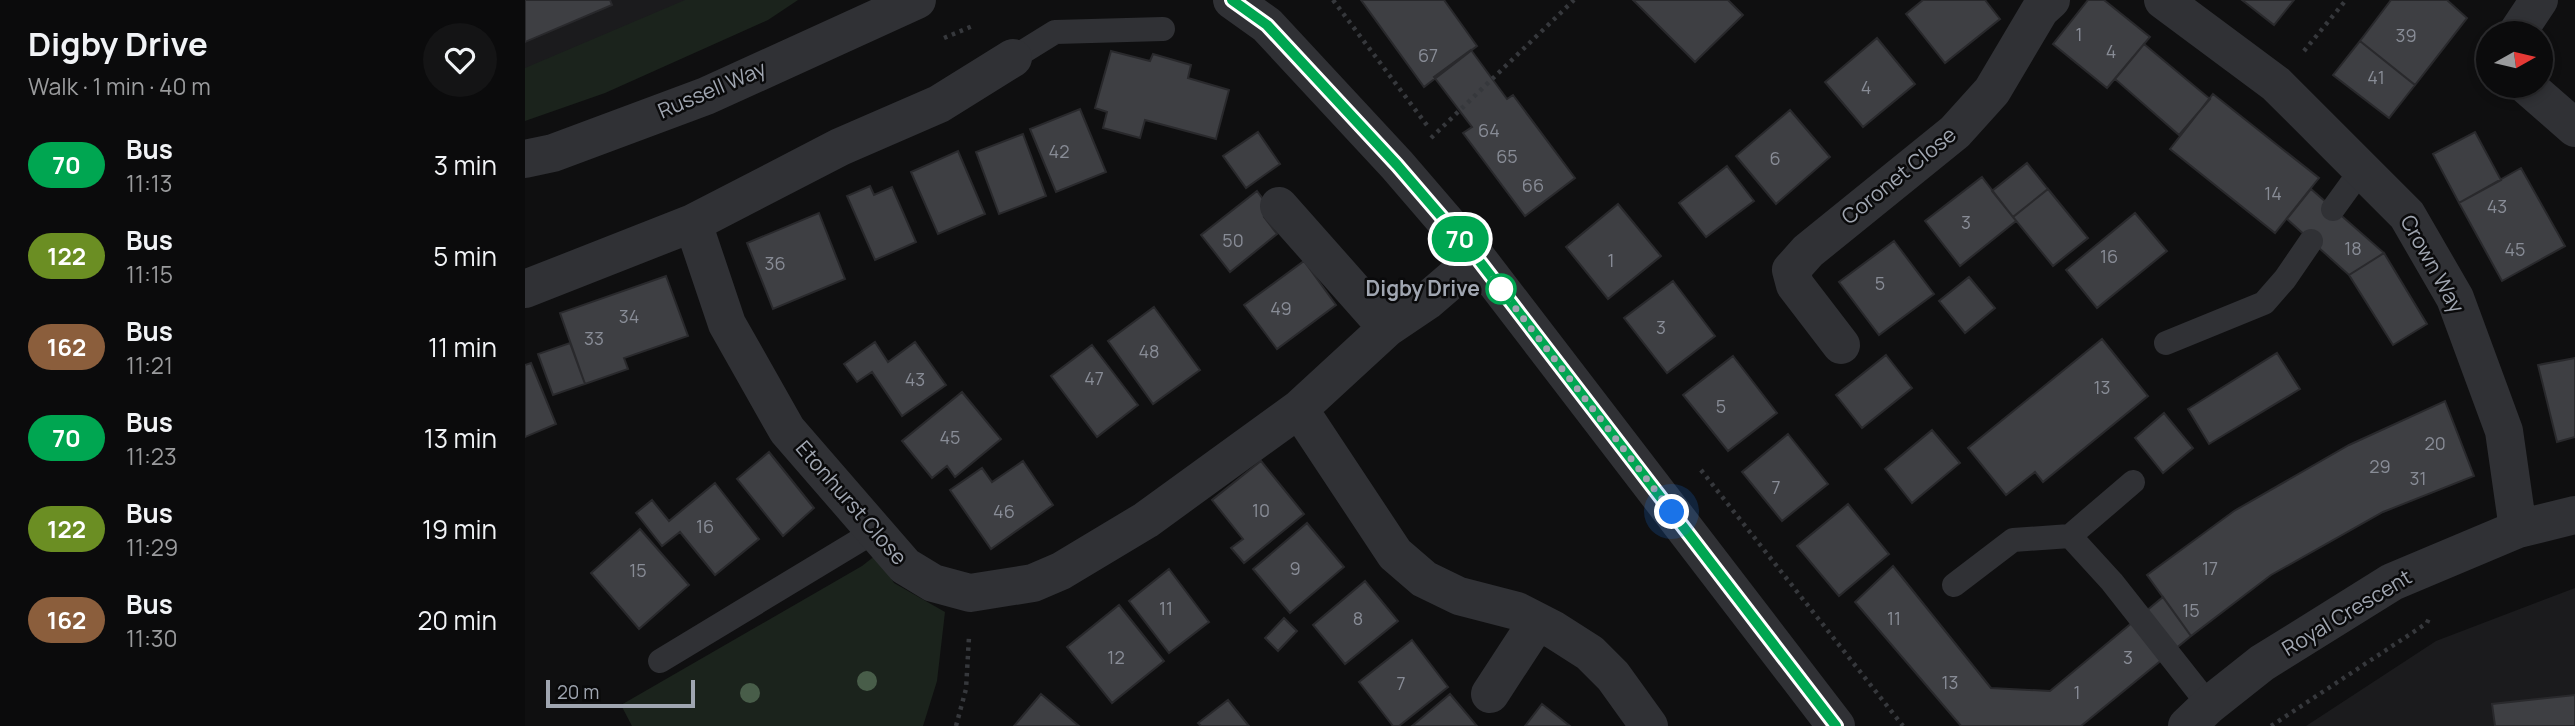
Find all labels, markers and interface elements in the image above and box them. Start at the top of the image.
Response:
text: Digby Drive [28,21,208,66]
north arrow [2476,21,2553,98]
map controls [2476,21,2553,98]
house number: 1 [2075,22,2083,46]
button: heart [423,23,497,97]
house number: 39 [2395,23,2417,47]
house number: 4 [2106,39,2116,63]
house number: 67 [1418,43,1438,67]
street label: Russell Way [653,54,770,124]
house number: 41 [2367,65,2385,89]
text: Walk · 1 min · 40 m [28,70,211,102]
house number: 4 [1861,75,1871,99]
house number: 64 [1478,118,1500,142]
street label: Coronet Close [1835,120,1962,230]
text: Bus [126,131,173,167]
house number: 42 [1049,139,1069,163]
house number: 65 [1496,144,1518,168]
house number: 6 [1769,146,1781,170]
text: 3 min [434,147,497,183]
text: 70 [52,148,81,181]
text: 11:13 [126,167,173,199]
house number: 66 [1522,173,1544,197]
house number: 14 [2264,181,2282,205]
house number: 43 [2487,194,2507,218]
street label: Crown Way [2394,209,2471,318]
house number: 3 [1961,210,1971,234]
line badge: 70 [1429,216,1492,262]
text: Bus [126,222,173,258]
text: 70 [1446,222,1474,255]
house number: 50 [1222,228,1244,252]
house number: 18 [2344,236,2362,260]
house number: 45 [2504,237,2526,261]
text: 5 min [433,238,497,274]
text: 122 [47,239,86,272]
house number: 16 [2100,244,2118,268]
house number: 1 [1607,248,1615,272]
house number: 36 [764,251,786,275]
text: 11:15 [126,258,173,290]
house number: 5 [1875,271,1885,295]
place label: Digby Drive [1366,274,1480,302]
marker: Digby Drive [1486,274,1516,304]
house number: 49 [1270,296,1292,320]
house number: 34 [619,304,639,328]
text: Bus [126,313,173,349]
house number: 3 [1656,315,1666,339]
house number: 33 [584,326,604,350]
text: 11 min [428,329,497,365]
text: 162 [47,330,86,363]
house number: 48 [1138,339,1160,363]
text: 11:21 [126,349,173,381]
house number: 47 [1084,366,1104,390]
house number: 43 [905,367,925,391]
house number: 13 [2094,375,2110,399]
house number: 5 [1716,394,1726,418]
text: Bus [126,404,173,440]
text: 13 min [424,420,497,456]
text: 70 [52,421,81,454]
house number: 45 [939,425,961,449]
house number: 20 [2424,431,2446,455]
street label: Etonhurst Close [790,434,914,570]
text: 11:23 [126,440,177,472]
house number: 29 [2369,454,2391,478]
house number: 31 [2410,466,2426,490]
house number: 7 [1771,475,1781,499]
your location [1654,494,1689,529]
text: Bus [126,495,173,531]
house number: 10 [1252,498,1270,522]
house number: 46 [993,499,1015,523]
text: 19 min [422,511,497,547]
text: 122 [47,512,86,545]
house number: 16 [696,514,714,538]
text: 11:29 [126,531,178,563]
house number: 9 [1289,556,1301,580]
house number: 17 [2202,556,2218,580]
house number: 15 [629,558,647,582]
street label: Royal Crescent [2276,562,2416,662]
text: Bus [126,586,173,622]
house number: 11 [1159,596,1173,620]
house number: 15 [2182,598,2200,622]
text: 20 min [418,602,497,638]
text: 162 [47,603,86,636]
house number: 8 [1353,606,1363,630]
house number: 11 [1887,606,1901,630]
text: 11:30 [126,622,178,654]
house number: 12 [1107,645,1125,669]
house number: 3 [2123,645,2133,669]
house number: 13 [1942,670,1958,694]
house number: 7 [1396,671,1406,695]
scale bar [546,677,695,709]
text: 20 m [557,679,599,705]
house number: 1 [2073,680,2081,704]

